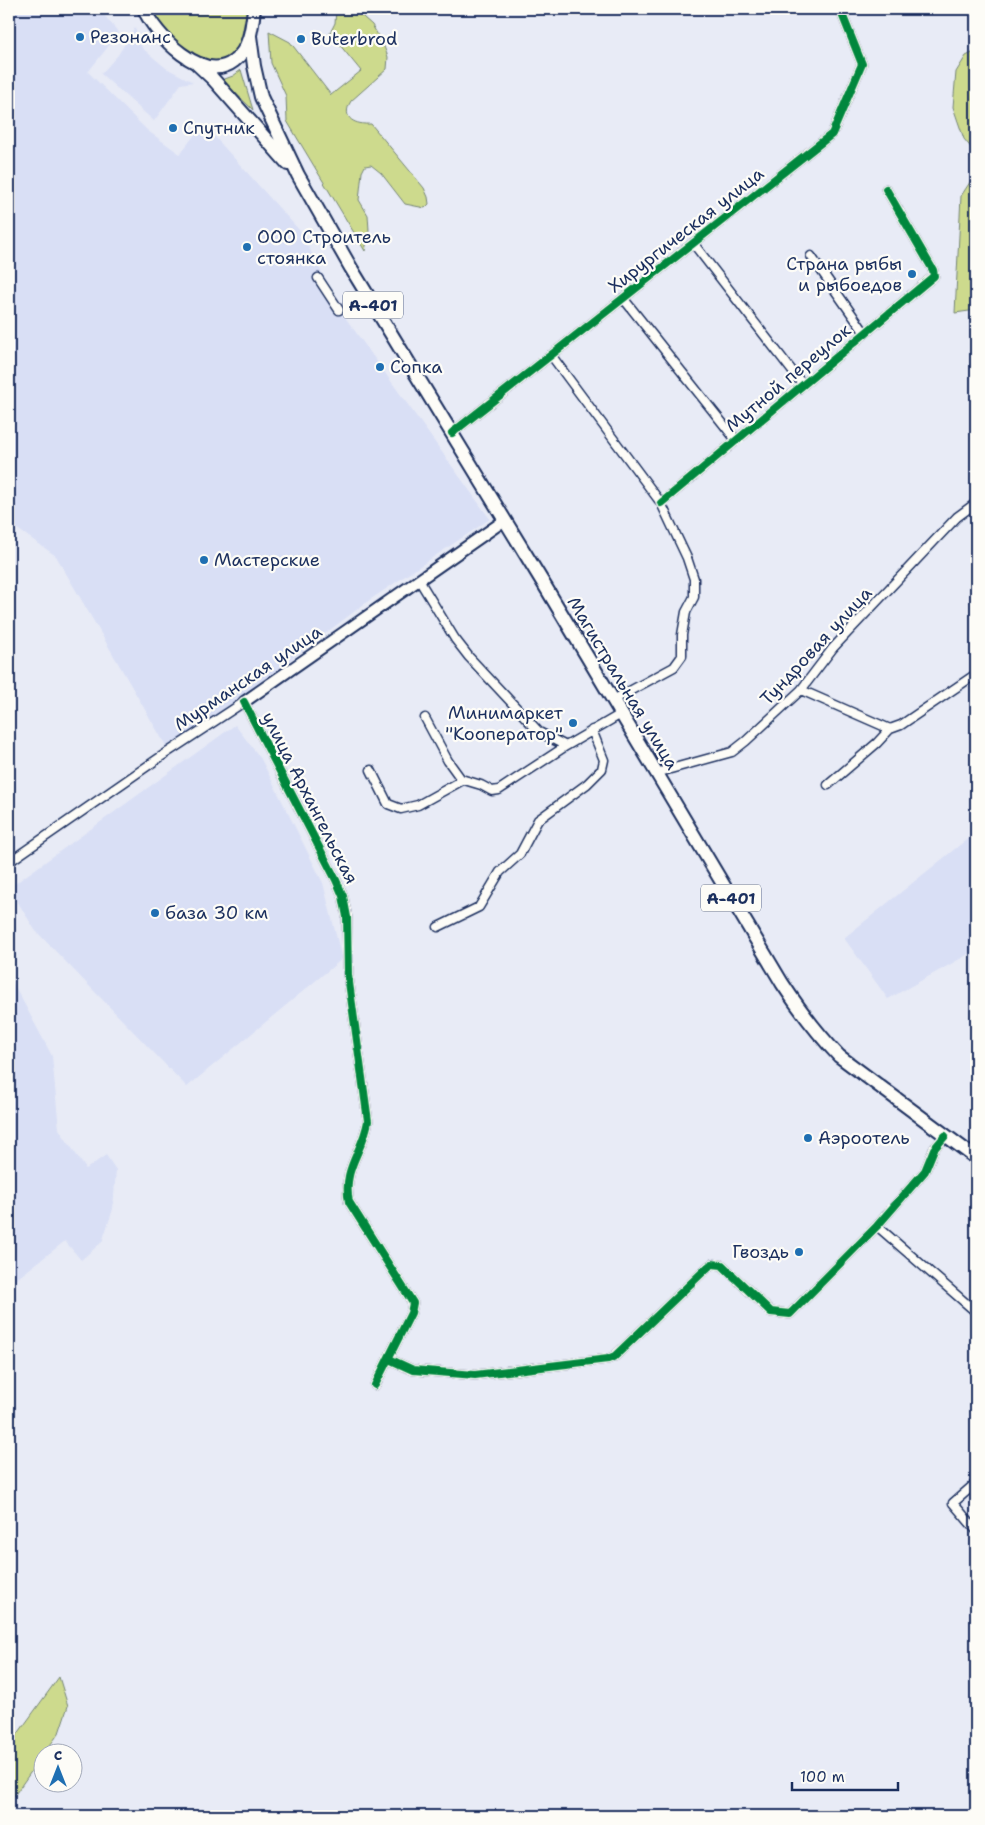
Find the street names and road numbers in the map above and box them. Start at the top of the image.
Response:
street label: Хирургическая улица [603,162,769,298]
road number: А-401 [343,292,403,318]
street label: Мутной переулок [720,318,856,438]
street label: Тундровая улица [755,582,877,710]
street label: Магистральная улица [562,592,684,774]
street label: Мурманская улица [169,620,327,736]
street label: улица Архангельская [256,708,364,888]
road number: А-401 [701,884,761,911]

